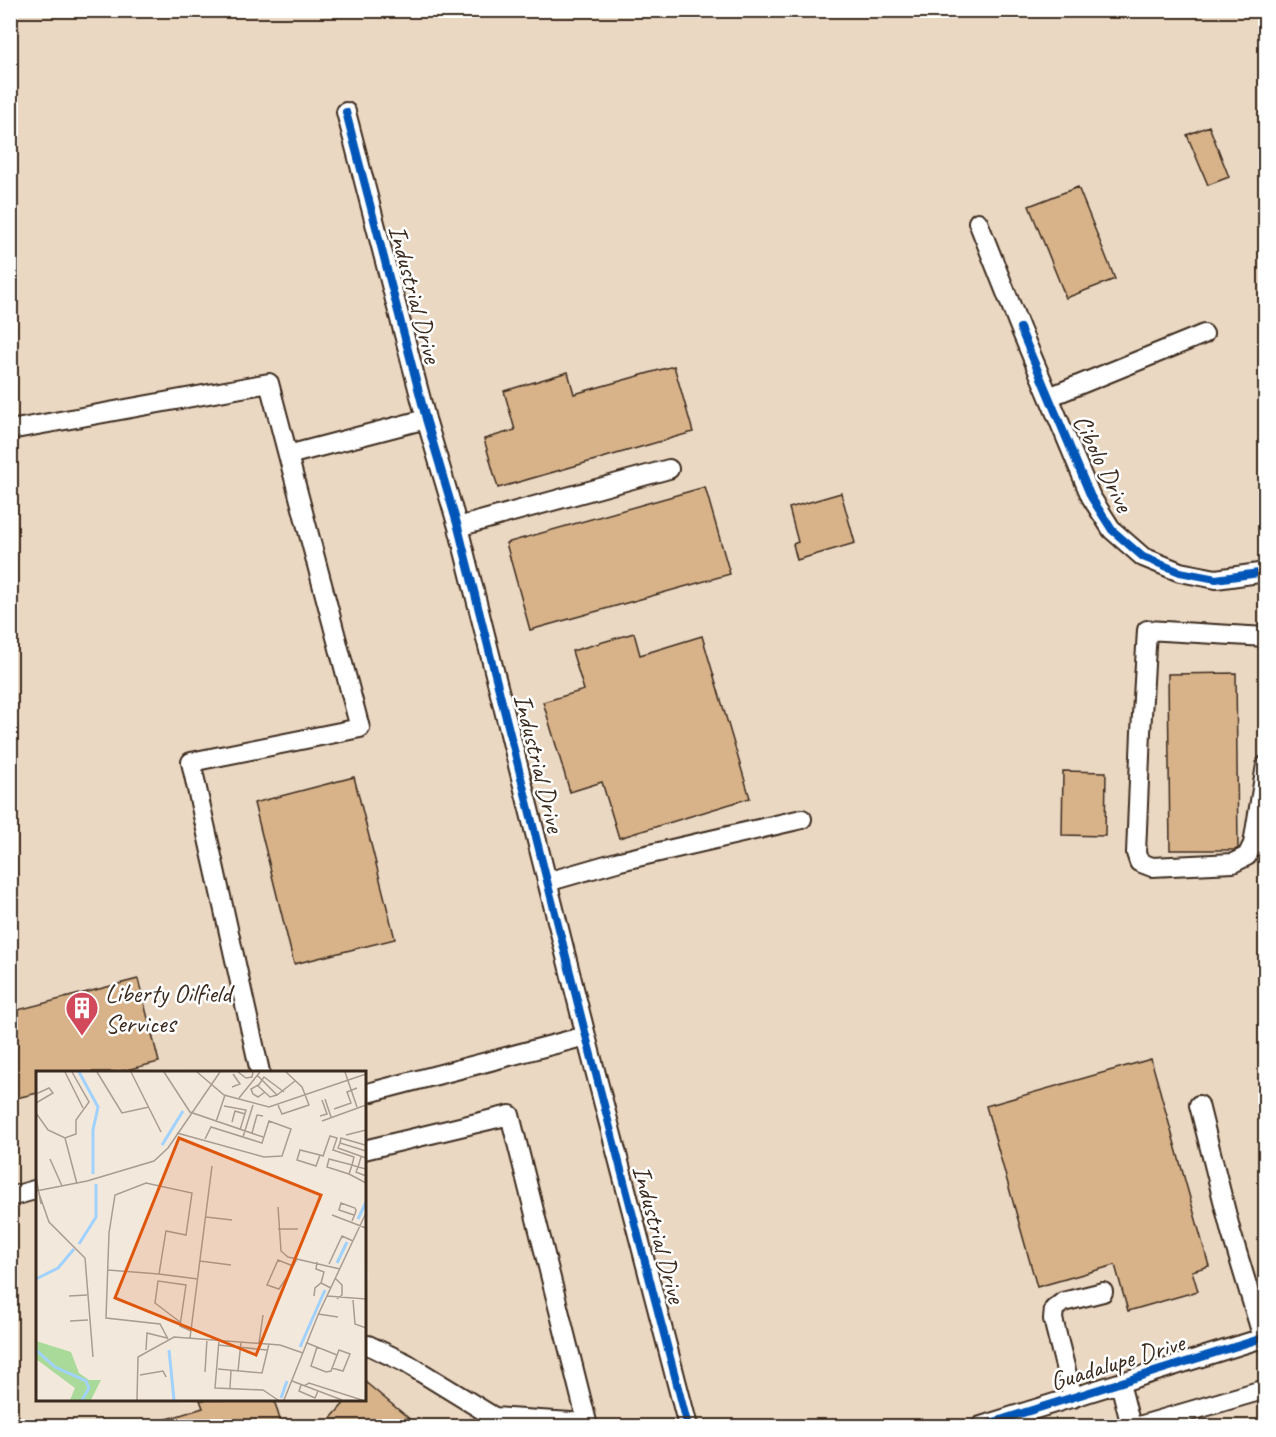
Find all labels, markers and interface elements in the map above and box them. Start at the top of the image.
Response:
street label: Industrial Drive [381,221,450,368]
street label: Cibolo Drive [1065,409,1141,518]
street label: Industrial Drive [506,690,572,837]
place label: Liberty Oilfield Services [105,977,235,1040]
building icon: Liberty Oilfield Services [64,990,100,1037]
inset map [36,1071,366,1401]
street label: Industrial Drive [625,1161,694,1308]
street label: Guadalupe Drive [1046,1325,1191,1398]

